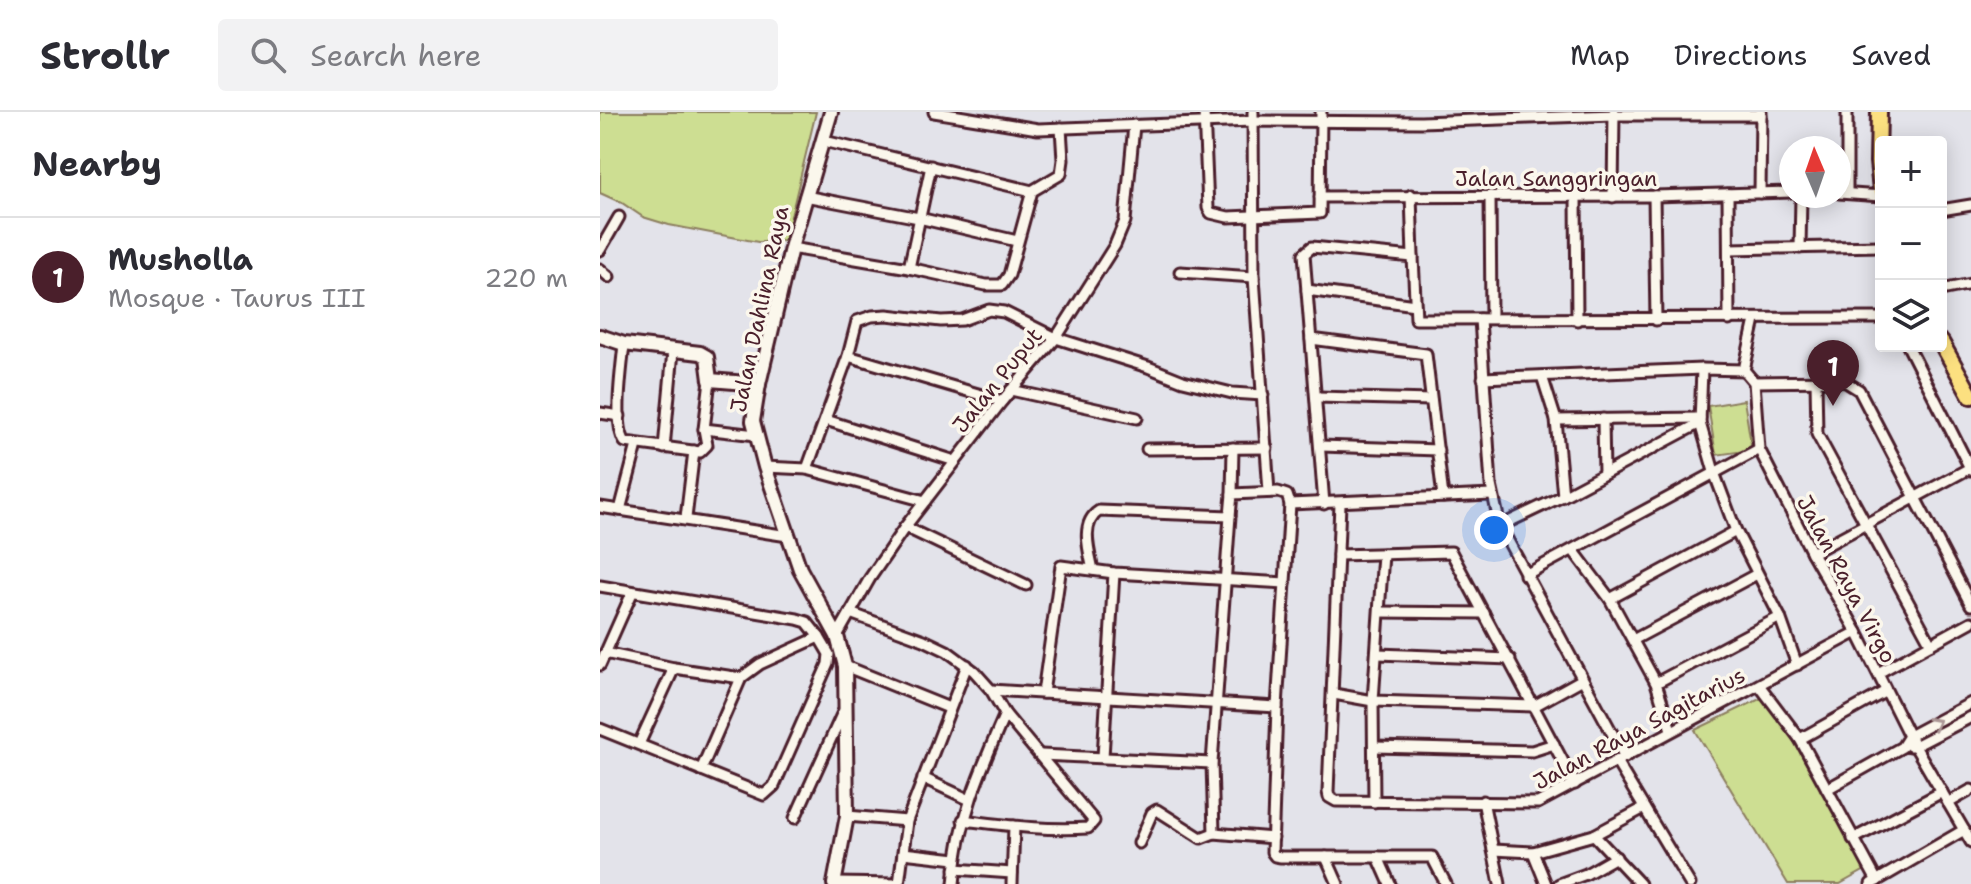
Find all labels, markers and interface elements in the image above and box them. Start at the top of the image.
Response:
search box [218,19,778,91]
text: Strollr [40,30,170,81]
icon: search [246,33,290,77]
text: Search here [310,35,482,76]
text: Map [1570,36,1630,74]
text: Directions [1674,36,1808,74]
text: Saved [1852,36,1931,74]
north arrow [1779,136,1851,208]
map controls [1875,136,1947,352]
button: + [1875,136,1947,208]
text: Nearby [32,141,162,187]
street label: Jalan Sanggringan [1455,164,1657,193]
street label: Jalan Dahlina Raya [723,203,796,415]
button: − [1875,208,1947,280]
text: Musholla [108,239,253,280]
text: 1 [52,260,64,295]
text: 220 m [484,260,568,295]
text: Mosque · Taurus III [108,280,366,315]
button: layers [1875,280,1947,352]
street label: Jalan Puput [946,322,1049,439]
pin: 1 [1807,340,1859,406]
street label: Jalan Raya Virgo [1790,490,1903,668]
your location [1474,510,1514,550]
street label: Jalan Raya Sagitarius [1528,660,1750,797]
one-way arrow [1926,717,1941,732]

